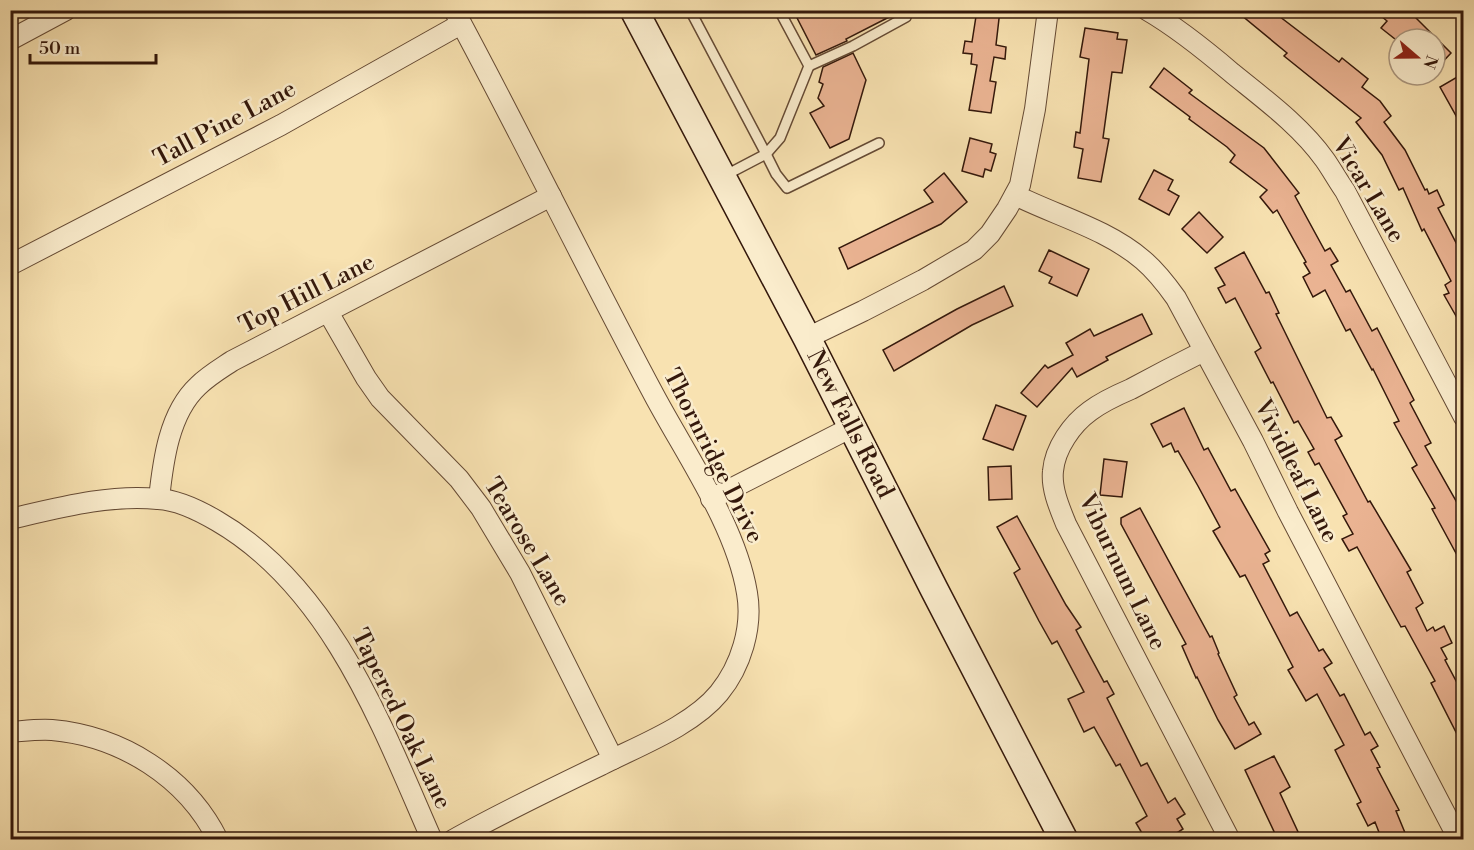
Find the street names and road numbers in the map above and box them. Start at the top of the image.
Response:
street label: Tall Pine Lane [149,74,301,174]
street label: Vicar Lane [1324,131,1411,248]
street label: Top Hill Lane [234,247,380,341]
street label: New Falls Road [800,345,900,504]
street label: Thornridge Drive [656,364,770,548]
street label: Vividleaf Lane [1247,394,1345,548]
street label: Tearose Lane [477,472,577,612]
street label: Viburnum Lane [1071,488,1173,655]
street label: Tapered Oak Lane [344,624,458,814]

